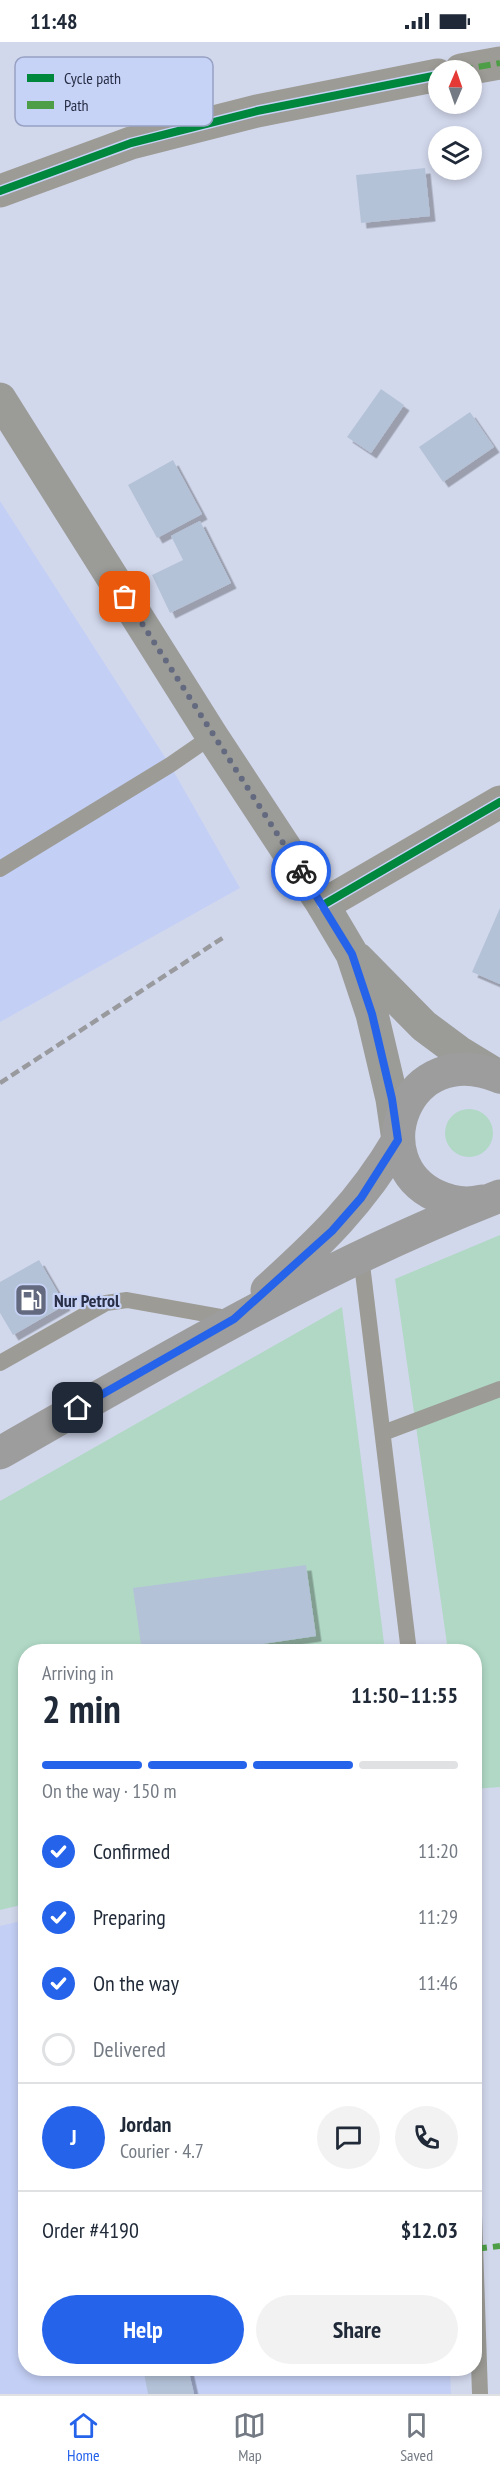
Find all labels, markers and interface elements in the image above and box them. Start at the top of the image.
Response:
text: 11:48 [30,7,78,35]
legend [15,57,213,126]
north arrow [428,60,482,114]
map controls [428,60,482,180]
text: Cycle path [64,68,121,88]
text: Path [64,95,89,115]
button: layers [428,126,482,180]
pin [99,571,150,622]
icon: bag [108,580,141,613]
courier [271,841,331,901]
icon: bike [285,855,318,888]
fuel station icon: Nur Petrol [13,1282,49,1318]
place label: Nur Petrol [54,1289,120,1312]
pin [52,1382,103,1433]
icon: home [61,1391,94,1424]
text: Arriving in [42,1660,114,1686]
text: 11:50–11:55 [351,1681,458,1709]
text: 2 min [42,1683,121,1734]
text: On the way · 150 m [42,1778,177,1804]
icon: check [42,1835,75,1868]
text: Confirmed [93,1837,170,1865]
text: 11:20 [418,1838,458,1864]
icon: check [42,1901,75,1934]
text: Preparing [93,1903,166,1931]
text: 11:29 [418,1904,458,1930]
icon: check [42,1967,75,2000]
text: On the way [93,1969,179,1997]
text: 11:46 [418,1970,458,1996]
text: Delivered [93,2035,166,2063]
button: chat [317,2106,380,2169]
button: phone [395,2106,458,2169]
text: Jordan [120,2110,171,2138]
text: J [70,2123,77,2151]
text: Courier · 4.7 [120,2138,204,2164]
text: Order #4190 [42,2216,139,2244]
text: $12.03 [401,2216,458,2244]
button: Help [42,2295,244,2364]
button: Share [256,2295,458,2364]
tab: Home [67,2409,100,2465]
tab: Map [233,2409,266,2465]
tab: Saved [400,2409,433,2465]

